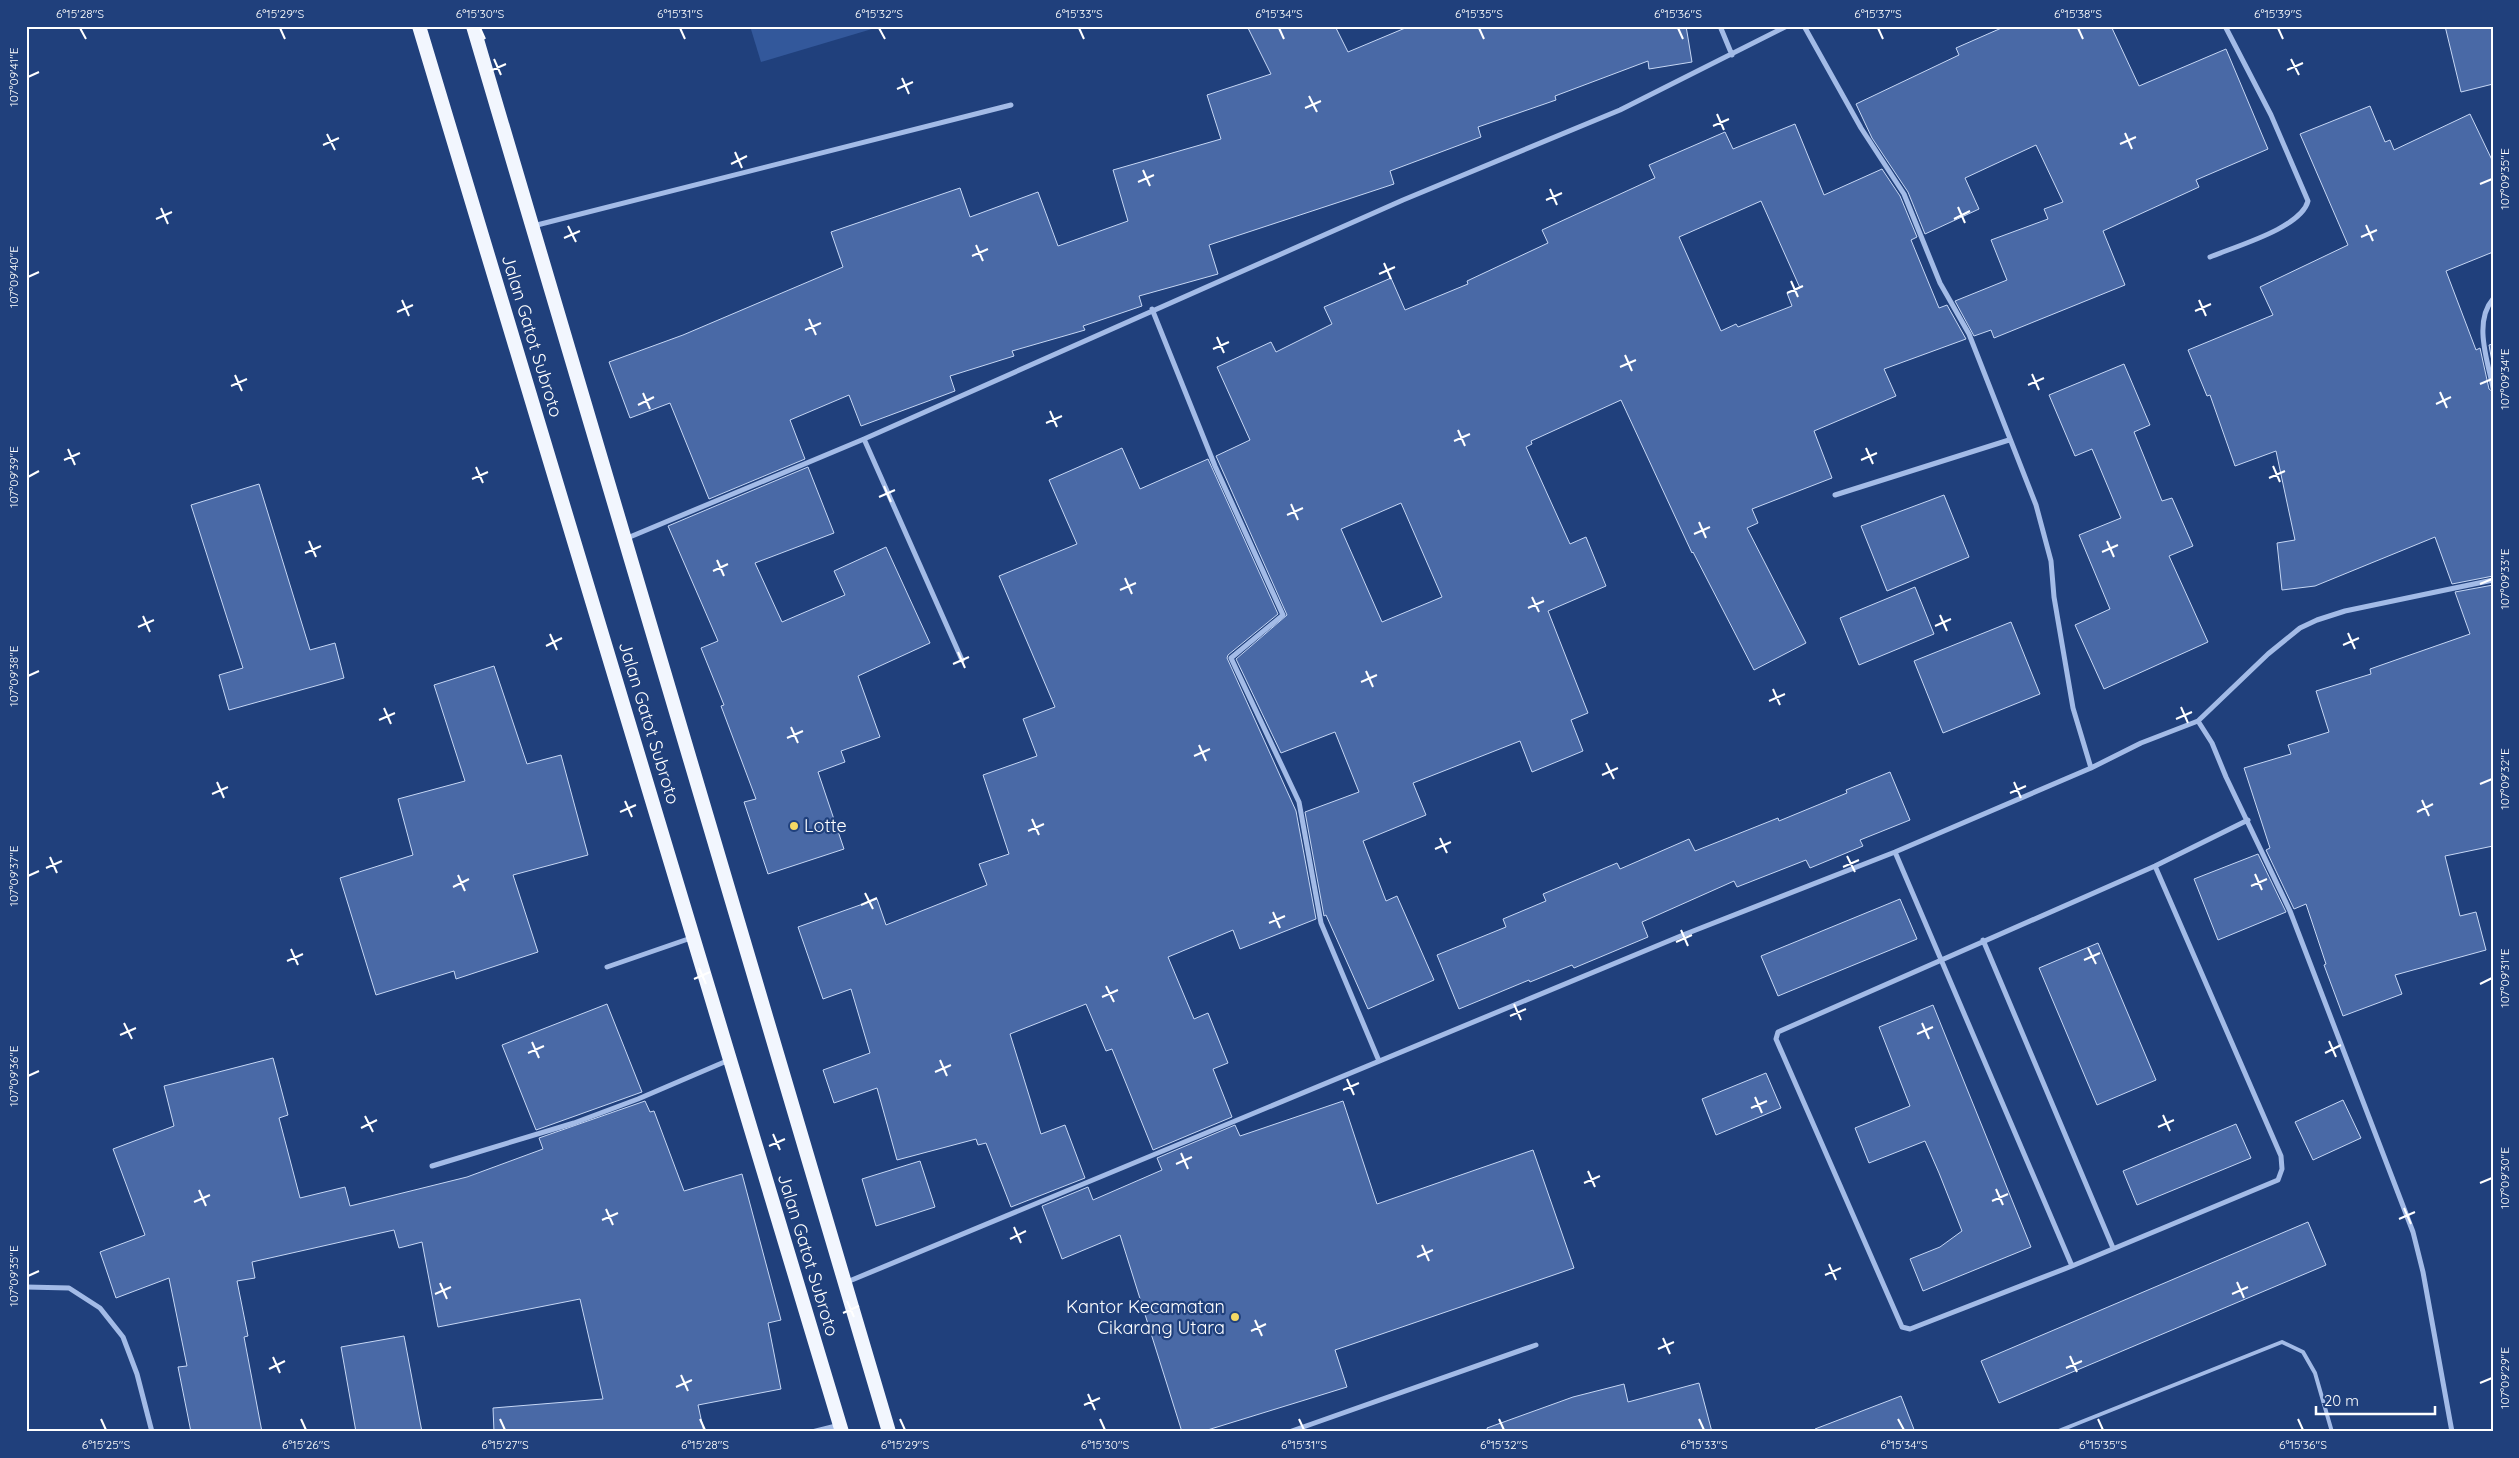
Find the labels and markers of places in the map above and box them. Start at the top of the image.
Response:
place label: Lotte [804,814,847,837]
marker: Lotte [788,820,800,832]
place label: Kantor Kecamatan Cikarang Utara [1066,1295,1225,1339]
marker: Kantor Kecamatan Cikarang Utara [1229,1311,1241,1323]

